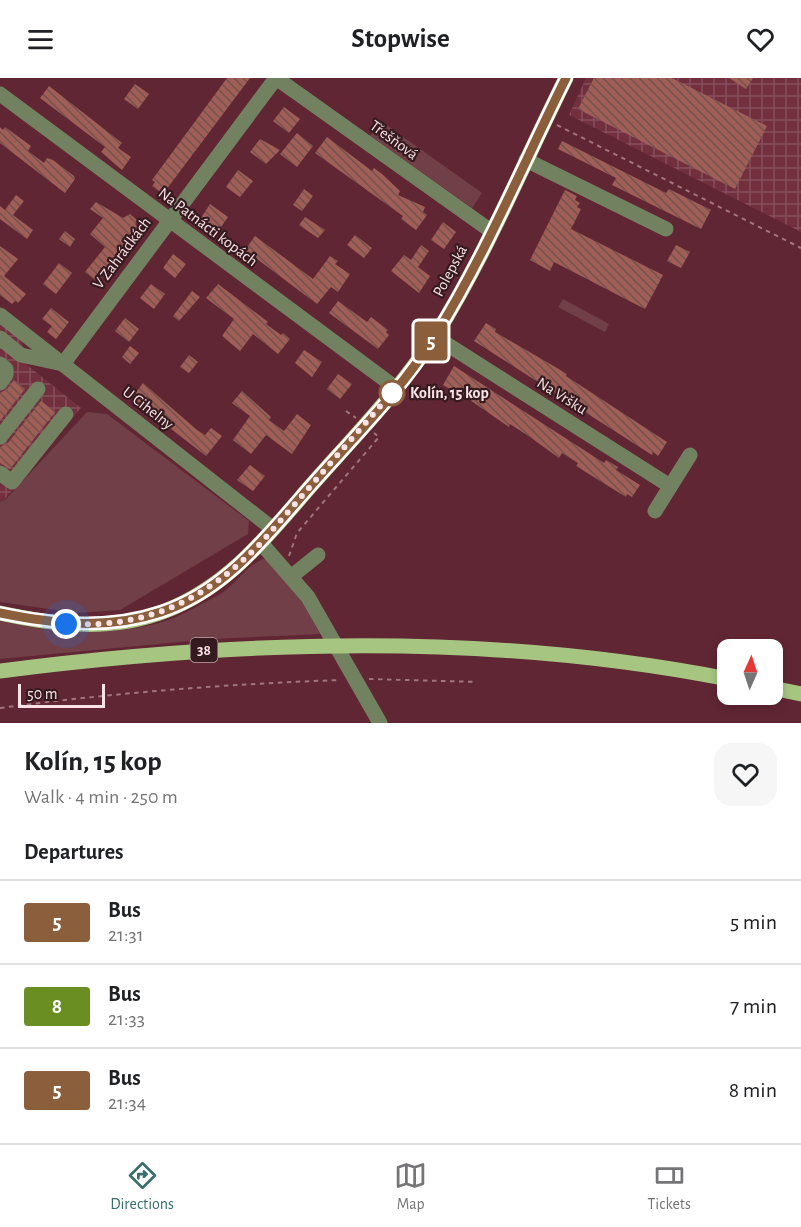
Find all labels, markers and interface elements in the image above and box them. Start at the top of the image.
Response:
icon: menu [24,23,57,56]
icon: heart [744,23,777,56]
text: Stopwise [351,25,450,52]
street label: Třešňová [367,117,421,163]
street label: Na Patnácti kopách [156,185,260,269]
street label: V Zahrádkách [90,214,154,292]
street label: Polepská [430,243,470,299]
line badge: 5 [412,322,450,360]
text: 5 [426,331,436,352]
street label: Na Vršku [534,375,590,417]
marker: Kolín, 15 kop [379,380,405,406]
street label: U Cihelny [119,383,176,433]
place label: Kolín, 15 kop [410,385,489,401]
your location [51,609,81,639]
road number: 38 [190,638,218,662]
north arrow [717,639,783,705]
map controls [717,639,783,705]
scale bar [18,681,105,708]
text: 50 m [27,686,58,702]
button: heart [714,743,777,806]
text: Kolín, 15 kop [24,748,162,776]
text: Walk · 4 min · 250 m [24,787,178,807]
text: Departures [24,841,124,863]
text: Bus [108,899,141,921]
text: 5 min [730,911,777,933]
text: 5 [52,912,62,933]
text: 21:31 [108,925,144,945]
text: Bus [108,983,141,1005]
text: 7 min [730,995,777,1017]
text: 8 [52,996,62,1017]
text: 21:33 [108,1009,145,1029]
text: Bus [108,1067,141,1089]
text: 8 min [729,1079,777,1101]
text: 5 [52,1080,62,1101]
text: 21:34 [108,1093,146,1113]
tab: Directions [110,1159,174,1214]
tab: Map [394,1159,427,1214]
tab: Tickets [648,1159,691,1214]

